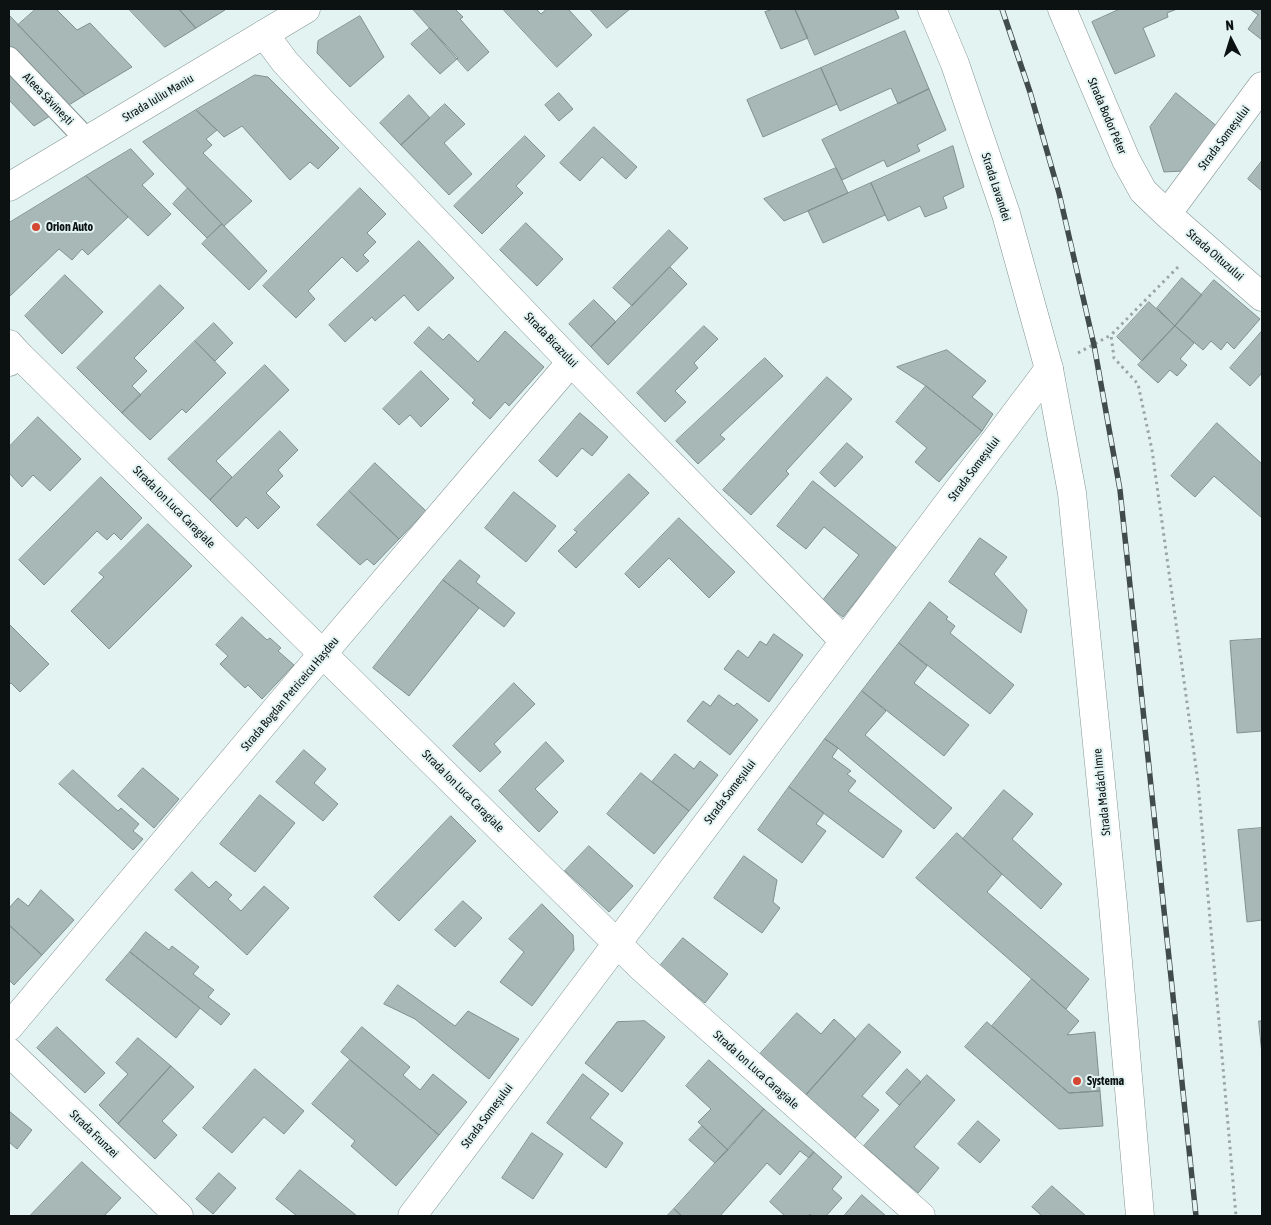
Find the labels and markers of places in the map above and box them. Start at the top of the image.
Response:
place label: Orion Auto [46,220,93,234]
marker: Orion Auto [30,221,42,233]
place label: Systema [1087,1074,1124,1088]
marker: Systema [1071,1075,1083,1087]

